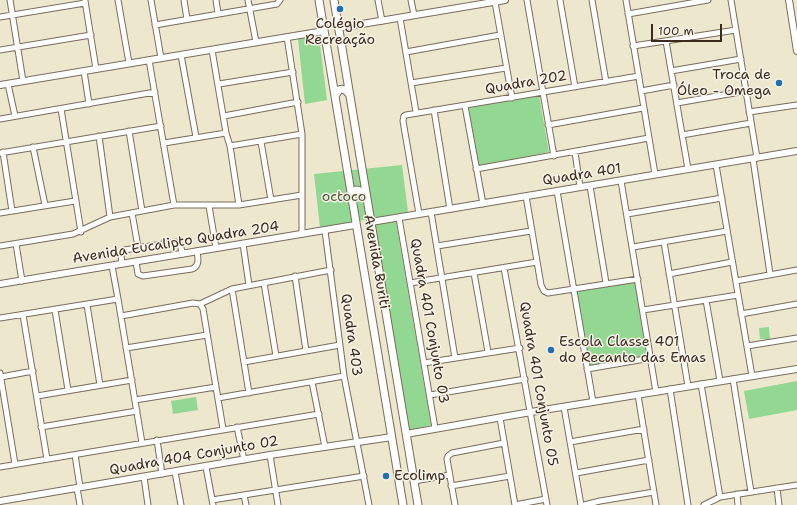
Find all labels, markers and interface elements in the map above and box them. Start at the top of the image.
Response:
marker: Colégio Recreação [335,4,345,14]
place label: Colégio Recreação [305,16,375,48]
scale bar [653,16,724,42]
text: 100 m [658,23,694,39]
place label: Troca de Óleo - Omega [677,67,771,100]
street label: Quadra 202 [484,68,568,98]
marker: Troca de Óleo - Omega [774,78,784,88]
street label: Quadra 401 [541,160,623,190]
park label: octoco [322,189,366,205]
street label: Avenida Buriti [359,214,393,310]
street label: Avenida Eucalipto Quadra 204 [71,218,281,268]
street label: Quadra 401 Conjunto 03 [406,237,452,405]
street label: Quadra 403 [337,293,365,377]
street label: Quadra 401 Conjunto 05 [515,300,561,468]
place label: Escola Classe 401 do Recanto das Emas [559,334,706,366]
marker: Escola Classe 401 do Recanto das Emas [546,345,556,355]
street label: Quadra 404 Conjunto 02 [108,433,280,479]
place label: Ecolimp [394,468,445,484]
marker: Ecolimp [381,471,391,481]

